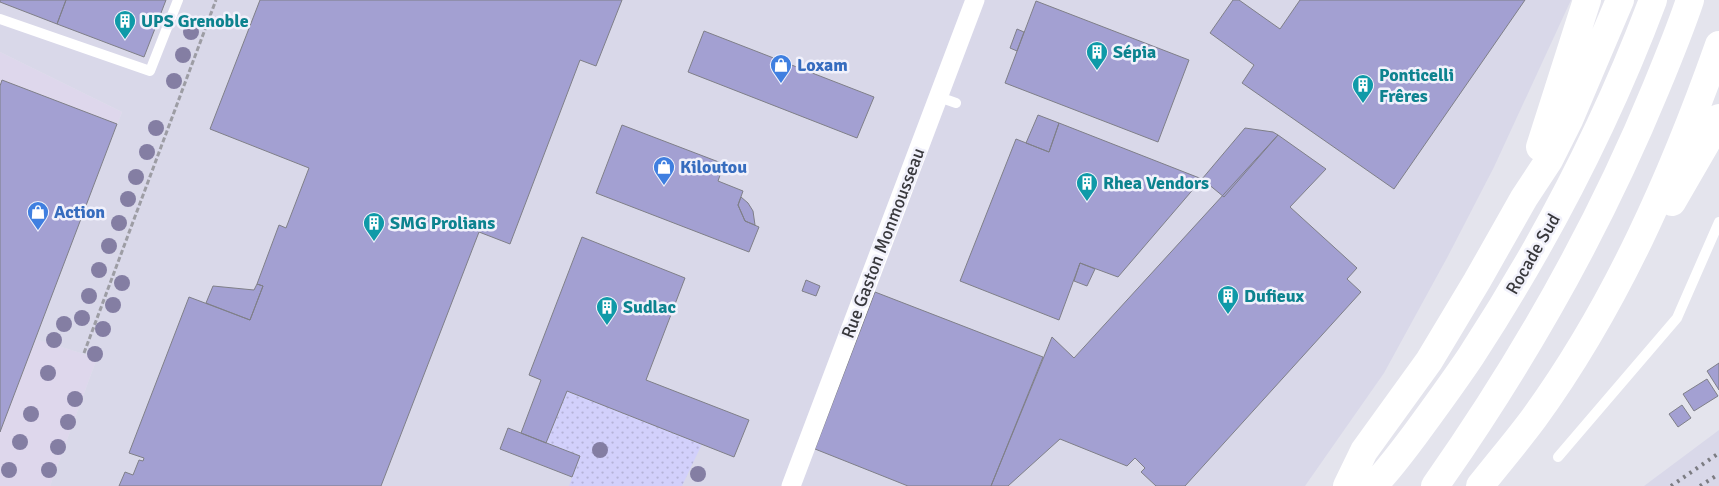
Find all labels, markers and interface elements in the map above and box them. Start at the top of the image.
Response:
building icon: UPS Grenoble [113,9,137,40]
place label: UPS Grenoble [141,10,249,32]
building icon: Sépia [1085,40,1109,71]
place label: Sépia [1113,41,1156,63]
shop icon: Loxam [769,53,793,84]
place label: Loxam [797,54,848,76]
place label: Ponticelli Frêres [1379,64,1454,107]
building icon: Ponticelli Frêres [1351,73,1375,104]
street label: Rue Gaston Monmousseau [837,145,929,341]
shop icon: Kiloutou [652,155,676,186]
place label: Kiloutou [680,156,747,178]
building icon: Rhea Vendors [1075,171,1099,202]
place label: Rhea Vendors [1103,172,1209,194]
shop icon: Action [26,200,50,231]
place label: Action [54,201,105,223]
street label: Rocade Sud [1501,210,1565,298]
building icon: SMG Prolians [362,211,386,242]
place label: SMG Prolians [390,212,495,234]
building icon: Dufieux [1216,284,1240,315]
place label: Dufieux [1244,285,1305,307]
building icon: Sudlac [595,295,619,326]
place label: Sudlac [623,296,676,318]

